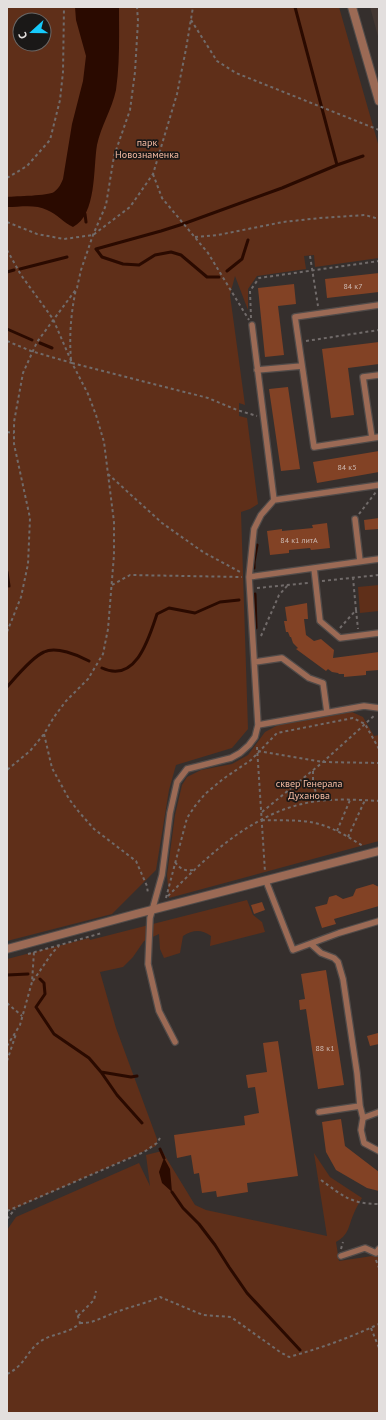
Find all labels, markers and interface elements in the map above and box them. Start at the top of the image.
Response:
north arrow [12,12,52,52]
text: С [15,30,30,41]
park label: парк Новознаменка [115,136,179,161]
house number: 84 к7 [343,281,363,291]
house number: 84 к5 [337,462,357,472]
house number: 84 к1 литА [280,535,318,545]
park label: сквер Генерала Духанова [276,777,342,802]
house number: 88 к1 [315,1043,335,1053]

